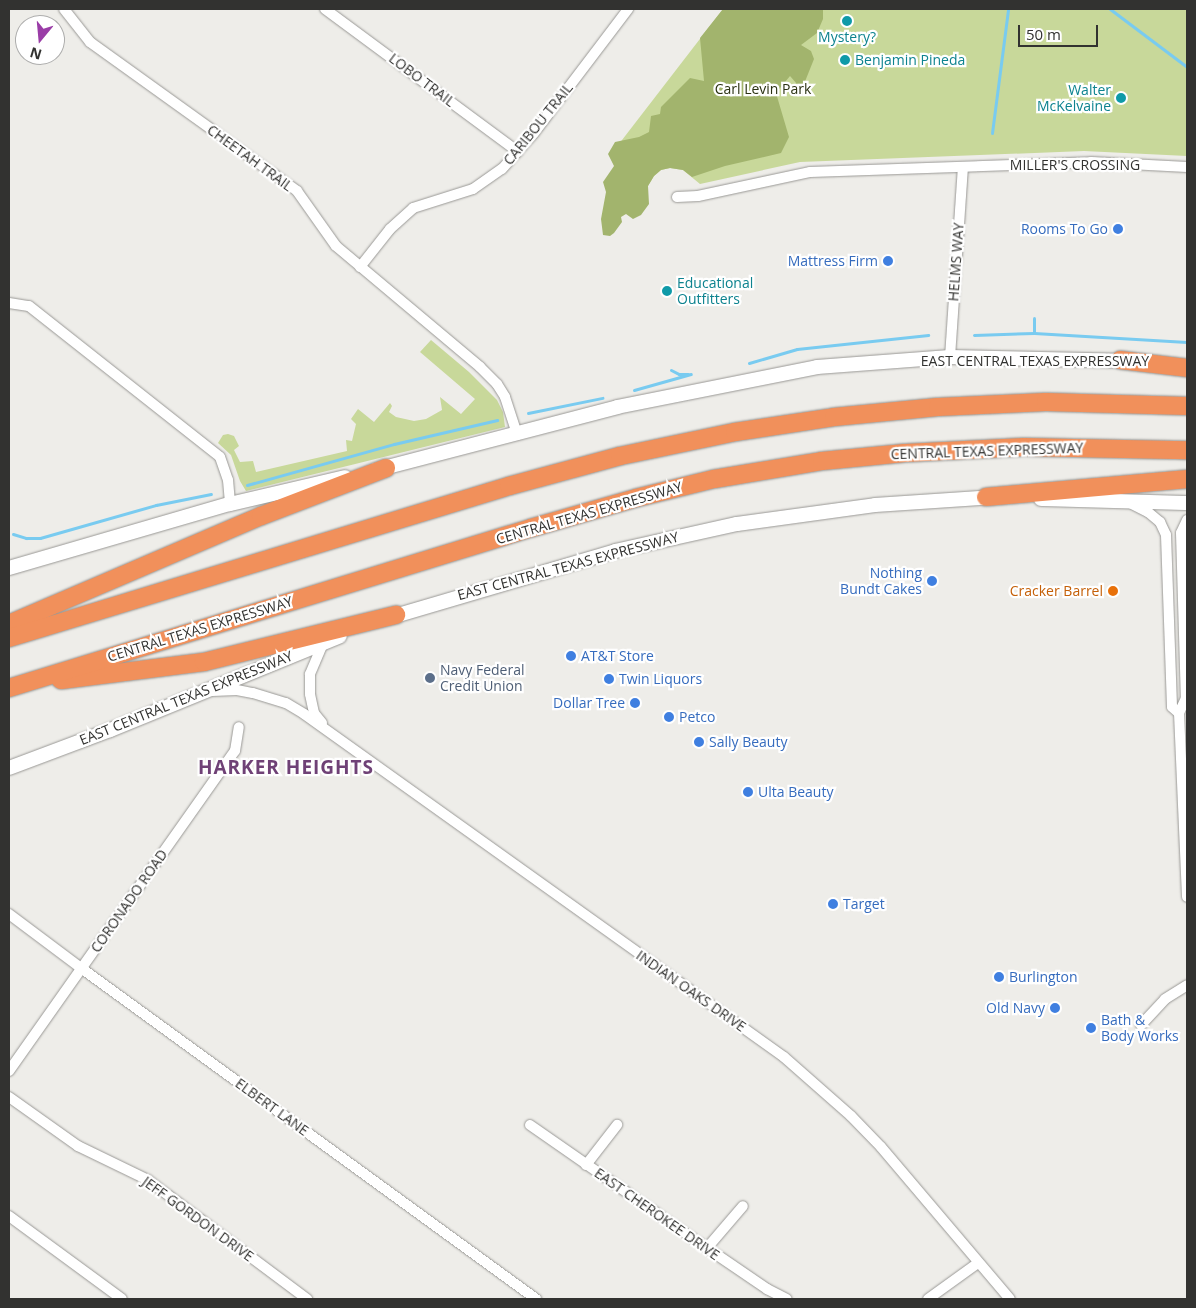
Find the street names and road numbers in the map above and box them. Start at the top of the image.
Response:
street label: LOBO TRAIL [386,50,458,110]
street label: CARIBOU TRAIL [500,80,576,168]
street label: CHEETAH TRAIL [204,121,296,195]
street label: MILLER'S CROSSING [1010,157,1140,173]
street label: HELMS WAY [945,222,967,302]
street label: EAST CENTRAL TEXAS EXPRESSWAY [921,353,1149,369]
street label: CENTRAL TEXAS EXPRESSWAY [890,439,1084,463]
street label: CENTRAL TEXAS EXPRESSWAY [494,478,684,548]
street label: EAST CENTRAL TEXAS EXPRESSWAY [456,528,680,604]
street label: CENTRAL TEXAS EXPRESSWAY [105,593,295,665]
street label: EAST CENTRAL TEXAS EXPRESSWAY [77,647,295,749]
street label: CORONADO ROAD [87,846,171,956]
street label: INDIAN OAKS DRIVE [633,947,749,1035]
street label: ELBERT LANE [232,1075,312,1139]
street label: EAST CHEROKEE DRIVE [591,1164,723,1264]
street label: JEFF GORDON DRIVE [139,1173,257,1265]

